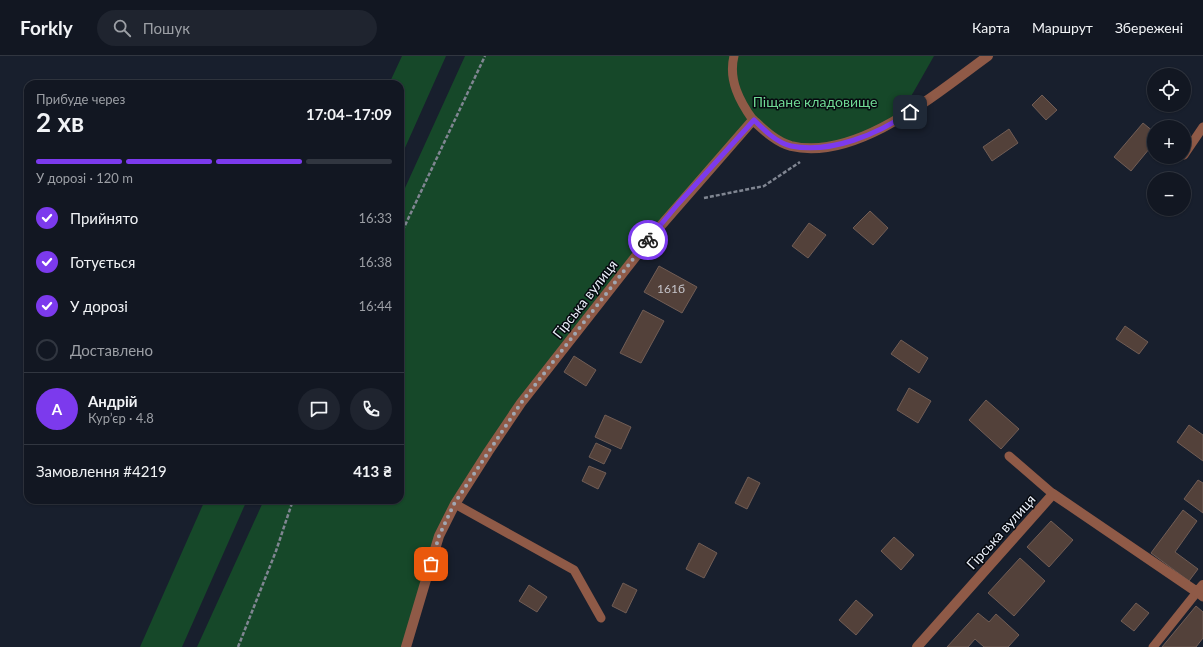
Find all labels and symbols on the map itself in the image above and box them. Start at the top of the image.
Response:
park label: Піщане кладовище [753,93,877,110]
pin [893,95,927,129]
courier [628,220,668,260]
street label: Гірська вулиця [549,256,620,341]
house number: 161б [657,281,685,296]
street label: Гірська вулиця [963,491,1039,573]
pin [414,547,448,581]

